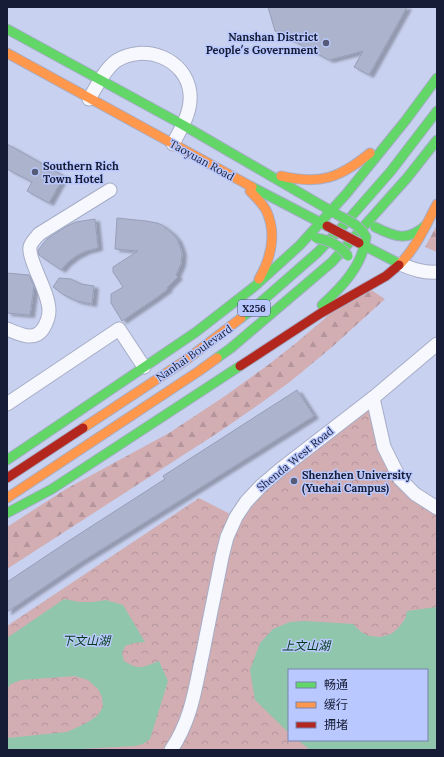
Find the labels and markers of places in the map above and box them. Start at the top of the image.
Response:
place label: Nanshan District People′s Government [206,30,318,57]
marker: Nanshan District People′s Government [321,38,331,48]
place label: Southern Rich Town Hotel [43,159,119,186]
marker: Southern Rich Town Hotel [30,167,40,177]
place label: Shenzhen University (Yuehai Campus) [302,468,413,496]
marker: Shenzhen University (Yuehai Campus) [289,476,299,486]

